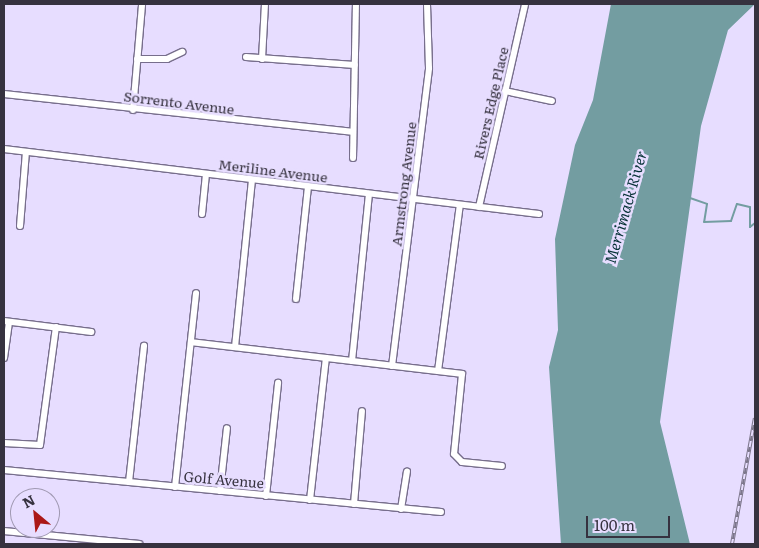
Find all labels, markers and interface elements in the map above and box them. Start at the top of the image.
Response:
street label: Rivers Edge Place [469,45,511,161]
street label: Sorrento Avenue [123,87,235,117]
street label: Armstrong Avenue [387,121,419,247]
water label: Merrimack River [600,149,650,265]
street label: Meriline Avenue [217,155,329,185]
street label: Golf Avenue [183,467,265,491]
north arrow [10,488,60,538]
text: N [19,489,38,512]
scale bar [589,506,673,538]
text: 100 m [594,513,635,536]

